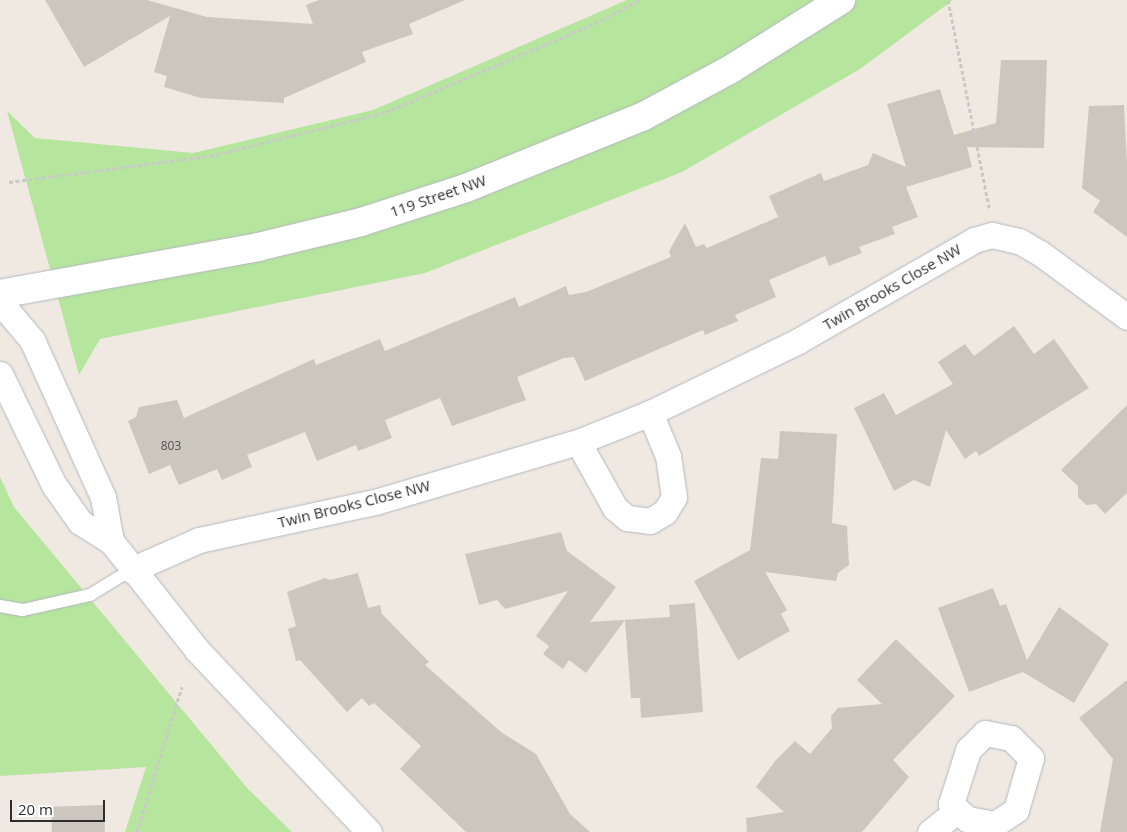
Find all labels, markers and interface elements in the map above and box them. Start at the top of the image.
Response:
street label: 119 Street NW [388,171,488,221]
street label: Twin Brooks Close NW [820,240,964,334]
house number: 803 [161,439,181,453]
street label: Twin Brooks Close NW [276,476,432,532]
scale bar [12,790,108,822]
text: 20 m [18,799,53,819]

